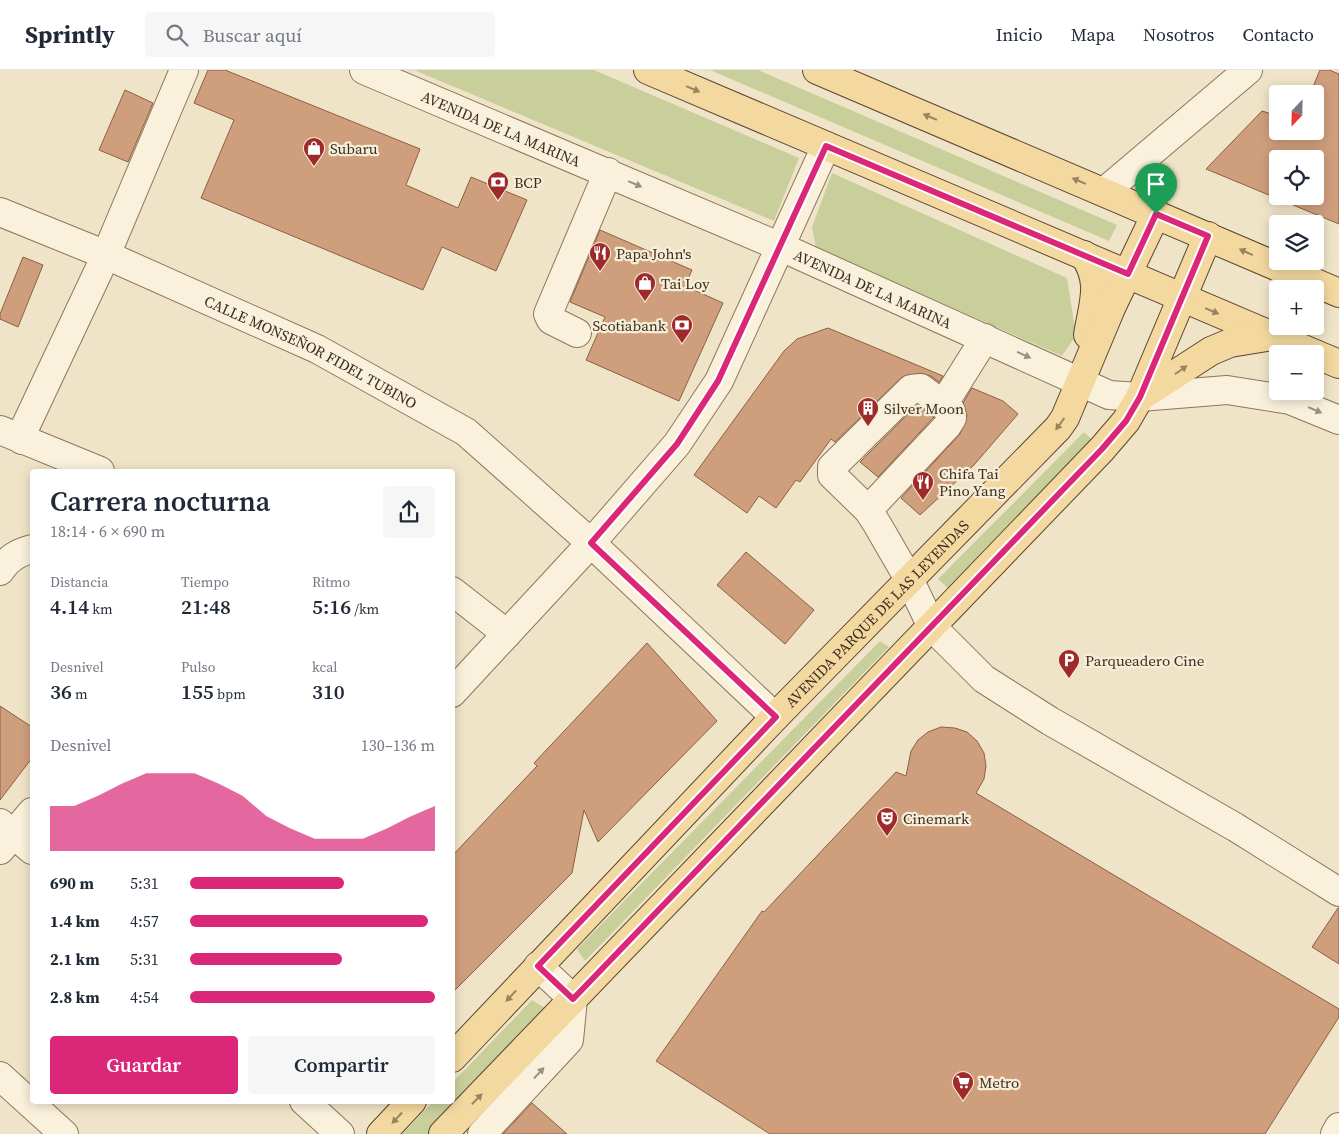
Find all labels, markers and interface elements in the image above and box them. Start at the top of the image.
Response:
search box [145,12,495,57]
text: Sprintly [25,18,115,51]
icon: search [163,21,191,49]
text: Buscar aquí [203,22,302,48]
text: Inicio [996,22,1043,47]
text: Mapa [1071,22,1115,47]
text: Nosotros [1143,22,1214,47]
text: Contacto [1242,22,1314,47]
street label: AVENIDA DE LA MARINA [418,85,584,171]
one-way arrow [686,85,701,93]
north arrow [1269,85,1324,140]
map controls [1269,85,1324,400]
one-way arrow [923,113,937,121]
shop icon: Subaru [302,136,326,167]
place label: Subaru [330,138,378,159]
button: locate [1269,150,1324,205]
pin [1135,163,1177,214]
bank icon: BCP [486,170,510,201]
icon: arrive [1142,170,1170,198]
place label: BCP [514,172,542,193]
one-way arrow [1072,177,1087,184]
one-way arrow [628,181,642,189]
button: layers [1269,215,1324,270]
restaurant icon: Papa John's [588,241,612,272]
place label: Papa John's [616,243,692,264]
street label: AVENIDA DE LA MARINA [791,244,955,333]
one-way arrow [1239,248,1253,256]
shop icon: Tai Loy [633,271,657,302]
place label: Tai Loy [661,273,710,294]
button: + [1269,280,1324,335]
street label: CALLE MONSEÑOR FIDEL TUBINO [201,290,421,413]
one-way arrow [1205,307,1219,315]
bank icon: Scotiabank [670,313,694,344]
place label: Scotiabank [592,315,667,336]
button: − [1269,345,1324,400]
one-way arrow [1017,352,1031,360]
one-way arrow [1174,365,1188,375]
building icon: Silver Moon [856,396,880,427]
place label: Silver Moon [884,398,964,419]
one-way arrow [1308,407,1322,415]
one-way arrow [1055,417,1065,431]
place label: Chifa Tai Pino Yang [939,463,1006,501]
restaurant icon: Chifa Tai Pino Yang [911,470,935,501]
text: Carrera nocturna [50,482,270,520]
button: share [383,486,435,538]
street label: AVENIDA PARQUE DE LAS LEYENDAS [780,515,974,712]
text: 18:14 · 6 × 690 m [50,520,165,542]
text: Distancia [50,572,108,592]
text: Tiempo [181,572,229,592]
text: Ritmo [312,572,350,592]
text: 4.14 [50,592,89,621]
text: 21:48 [181,592,231,621]
text: 5:16 [312,592,351,621]
text: km [89,599,113,619]
text: /km [351,599,379,619]
parking icon: Parqueadero Cine [1057,648,1081,679]
place label: Parqueadero Cine [1085,650,1205,671]
text: Desnivel [50,657,104,677]
text: Pulso [181,657,215,677]
text: kcal [312,657,338,677]
text: 36 [50,677,72,706]
text: 155 [181,677,214,706]
text: 310 [312,677,345,706]
text: m [72,684,88,704]
text: bpm [214,684,246,704]
text: Desnivel [50,734,111,756]
text: 130–136 m [361,734,435,756]
theatre icon: Cinemark [875,806,899,837]
place label: Cinemark [903,808,970,829]
text: 690 m [50,872,94,894]
text: 5:31 [130,872,159,894]
text: 1.4 km [50,910,100,932]
text: 4:57 [130,910,159,932]
text: 2.1 km [50,948,100,970]
text: 5:31 [130,948,159,970]
text: 2.8 km [50,986,100,1008]
text: 4:54 [130,986,159,1008]
one-way arrow [505,989,517,1001]
button: Guardar [50,1036,238,1094]
button: Compartir [248,1036,435,1094]
one-way arrow [533,1067,545,1079]
supermarket icon: Metro [951,1070,975,1101]
place label: Metro [979,1072,1019,1093]
one-way arrow [470,1093,482,1105]
one-way arrow [391,1111,403,1123]

